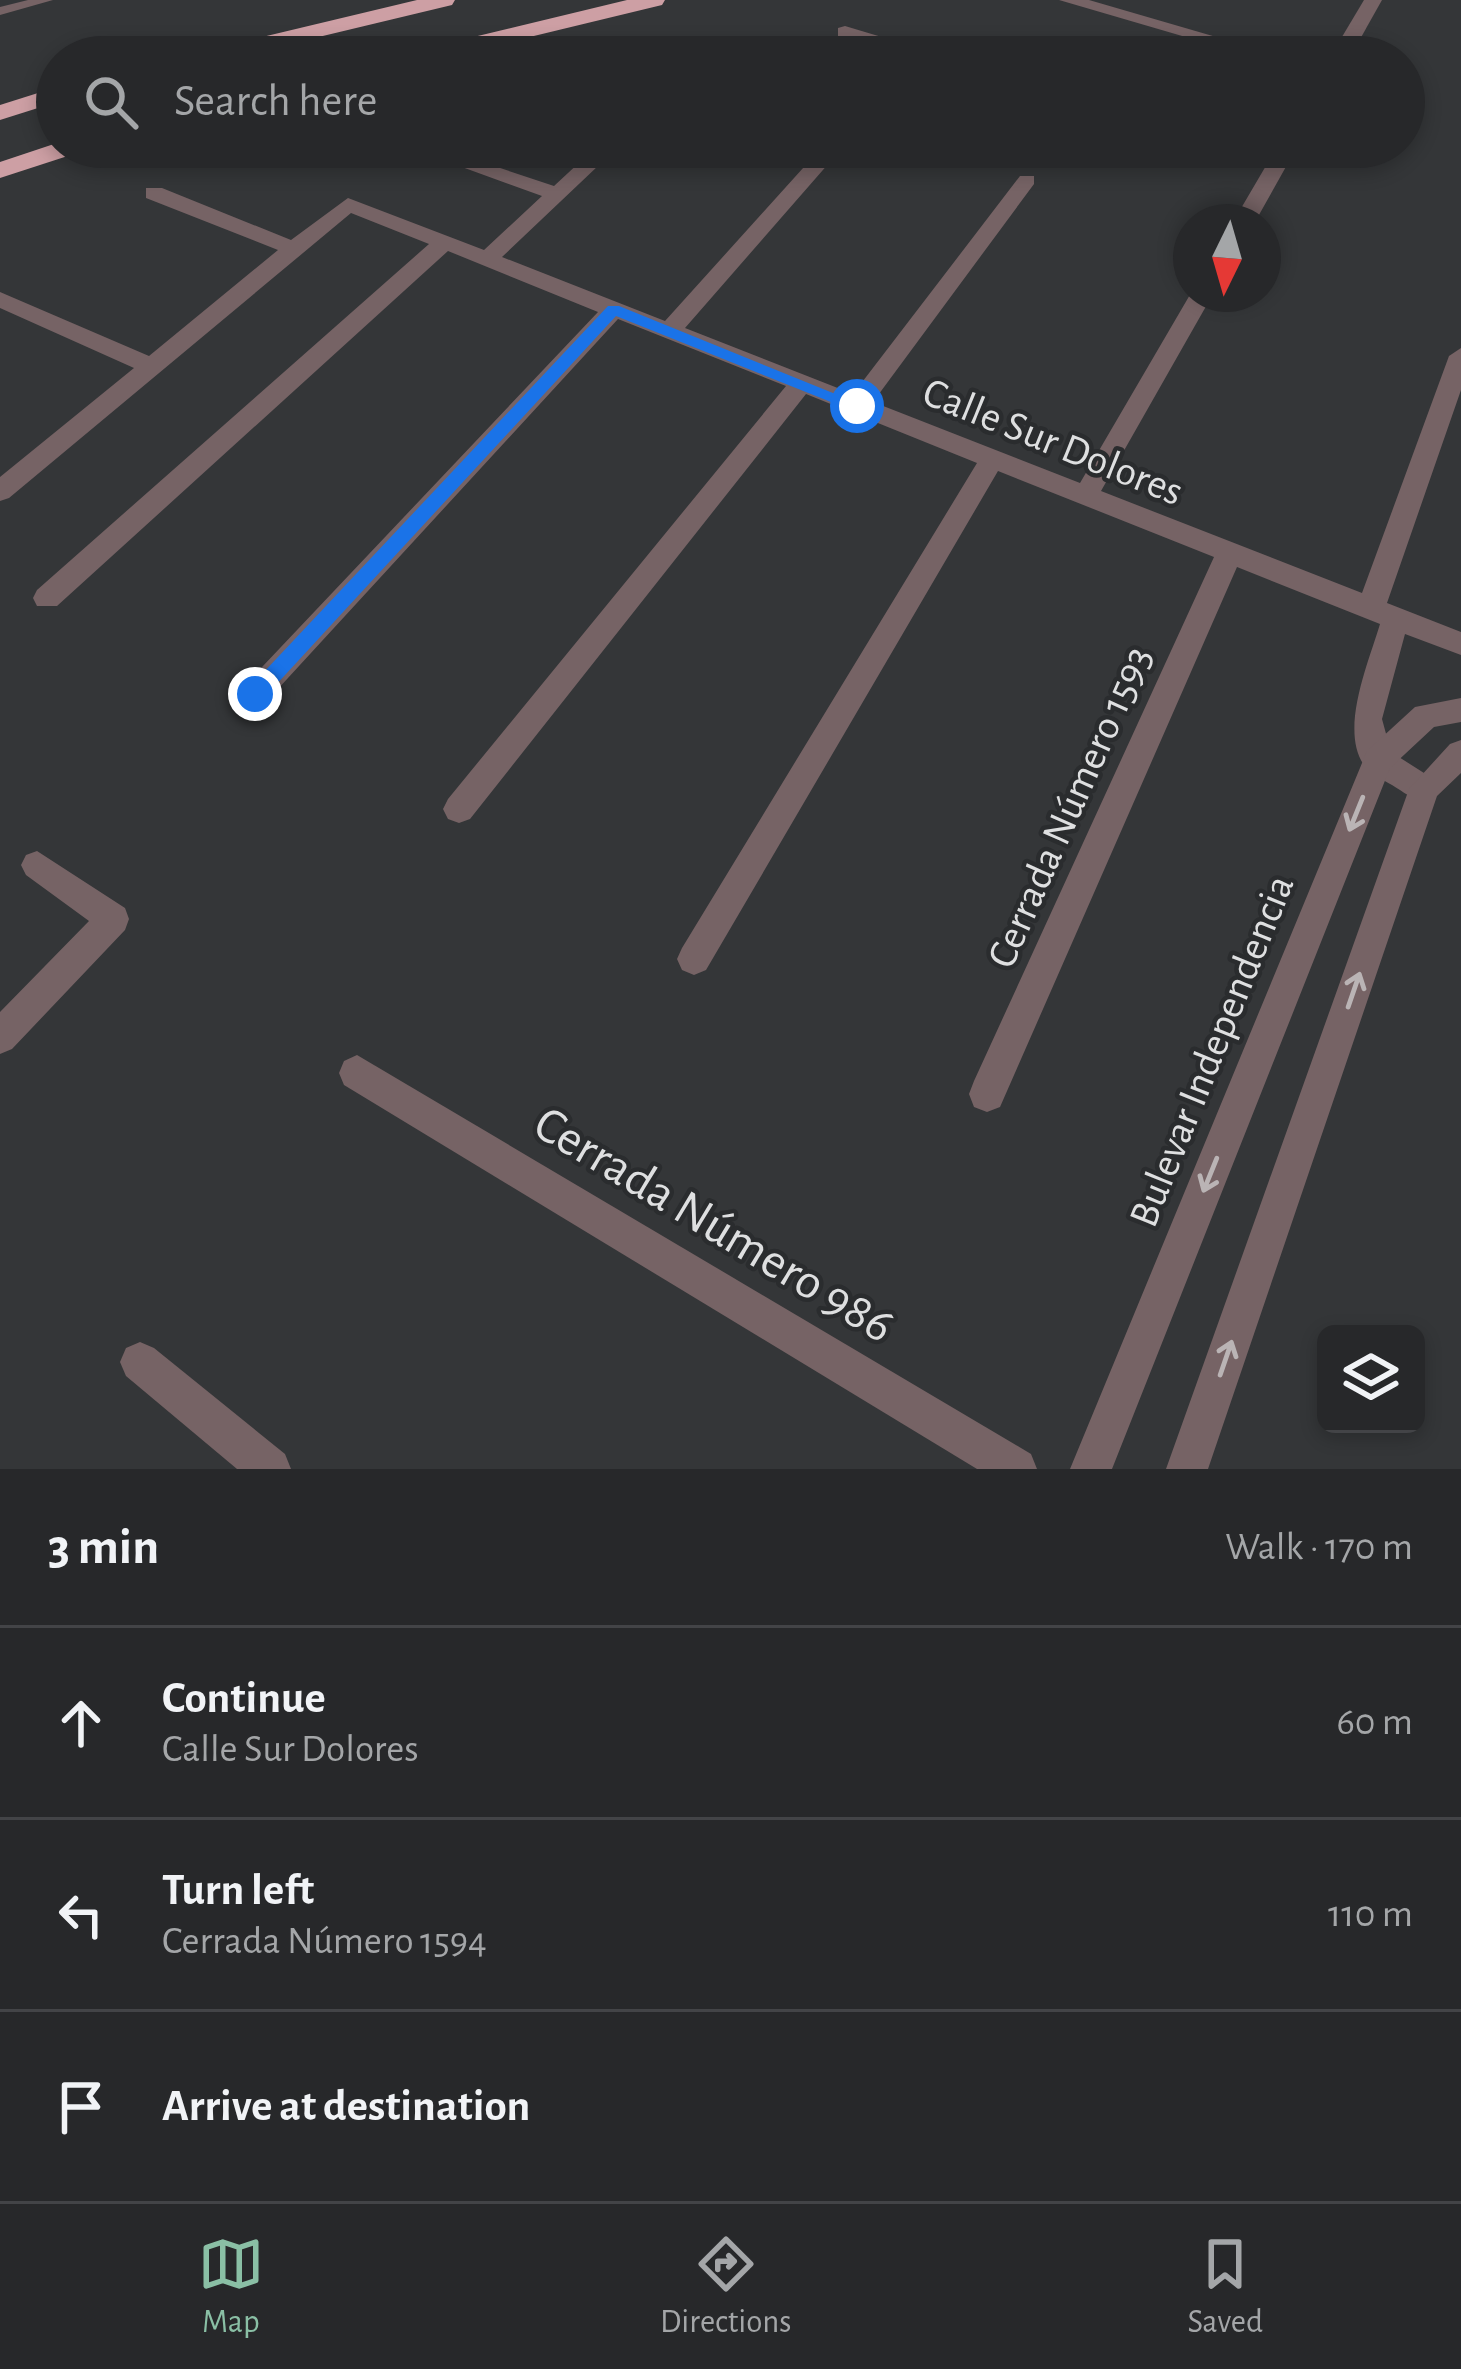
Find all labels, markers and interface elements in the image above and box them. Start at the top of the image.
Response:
search box [36,36,1425,168]
icon: search [78,69,144,135]
text: Search here [174,79,377,124]
north arrow [1173,204,1281,312]
street label: Calle Sur Dolores [917,371,1189,513]
route start [830,379,884,433]
street label: Cerrada Número 1593 [980,640,1160,974]
route end [228,667,282,721]
one-way arrow [1344,794,1365,831]
street label: Bulevar Independencia [1122,869,1302,1233]
one-way arrow [1345,972,1366,1009]
street label: Cerrada Número 986 [525,1098,903,1352]
one-way arrow [1198,1156,1219,1193]
map controls [1317,1325,1425,1433]
button: layers [1317,1325,1425,1433]
one-way arrow [1217,1341,1238,1378]
text: 3 min [48,1522,159,1573]
text: Walk · 170 m [1225,1528,1413,1567]
text: Continue [162,1676,326,1721]
icon: ahead [48,1690,114,1756]
text: 60 m [1336,1703,1413,1742]
text: Calle Sur Dolores [162,1730,419,1769]
text: Turn left [162,1868,314,1913]
icon: left [48,1882,114,1948]
text: 110 m [1328,1895,1413,1934]
text: Cerrada Número 1594 [162,1922,487,1961]
icon: arrive [48,2074,114,2140]
text: Arrive at destination [162,2084,530,2129]
tab: Map [198,2231,264,2343]
tab: Directions [660,2231,791,2343]
tab: Saved [1187,2231,1263,2343]

